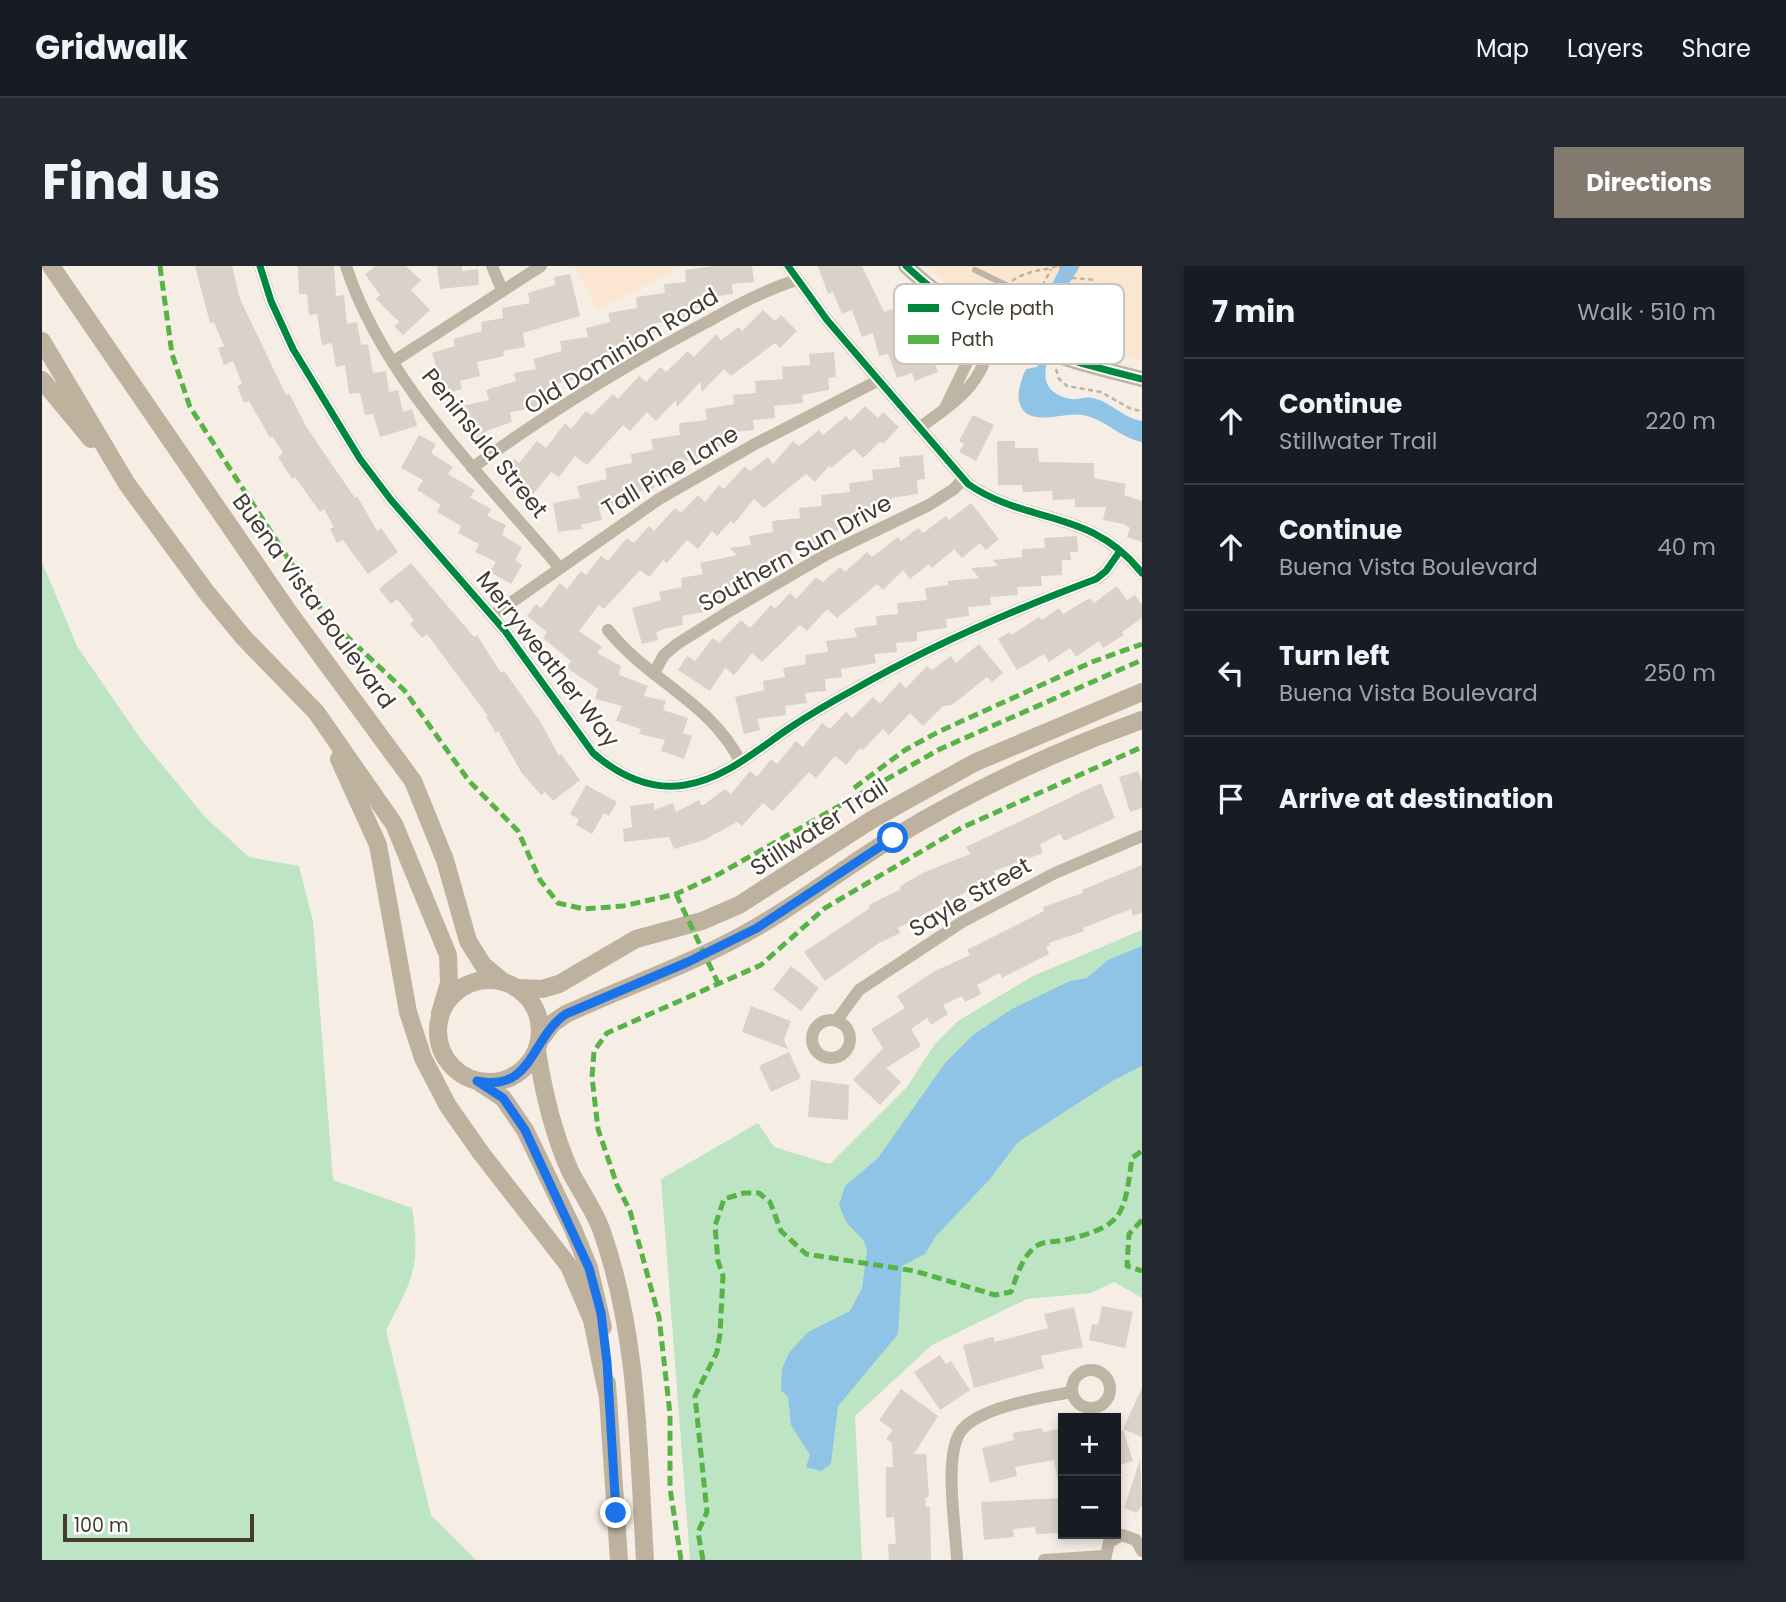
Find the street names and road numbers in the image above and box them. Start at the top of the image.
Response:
street label: Old Dominion Road [518,280,724,422]
street label: Peninsula Street [415,361,555,525]
street label: Tall Pine Lane [596,418,744,524]
street label: Buena Vista Boulevard [225,487,403,715]
street label: Southern Sun Drive [693,487,897,619]
street label: Merryweather Way [469,564,627,754]
street label: Stillwater Trail [744,770,894,884]
street label: Sayle Street [903,849,1037,945]

